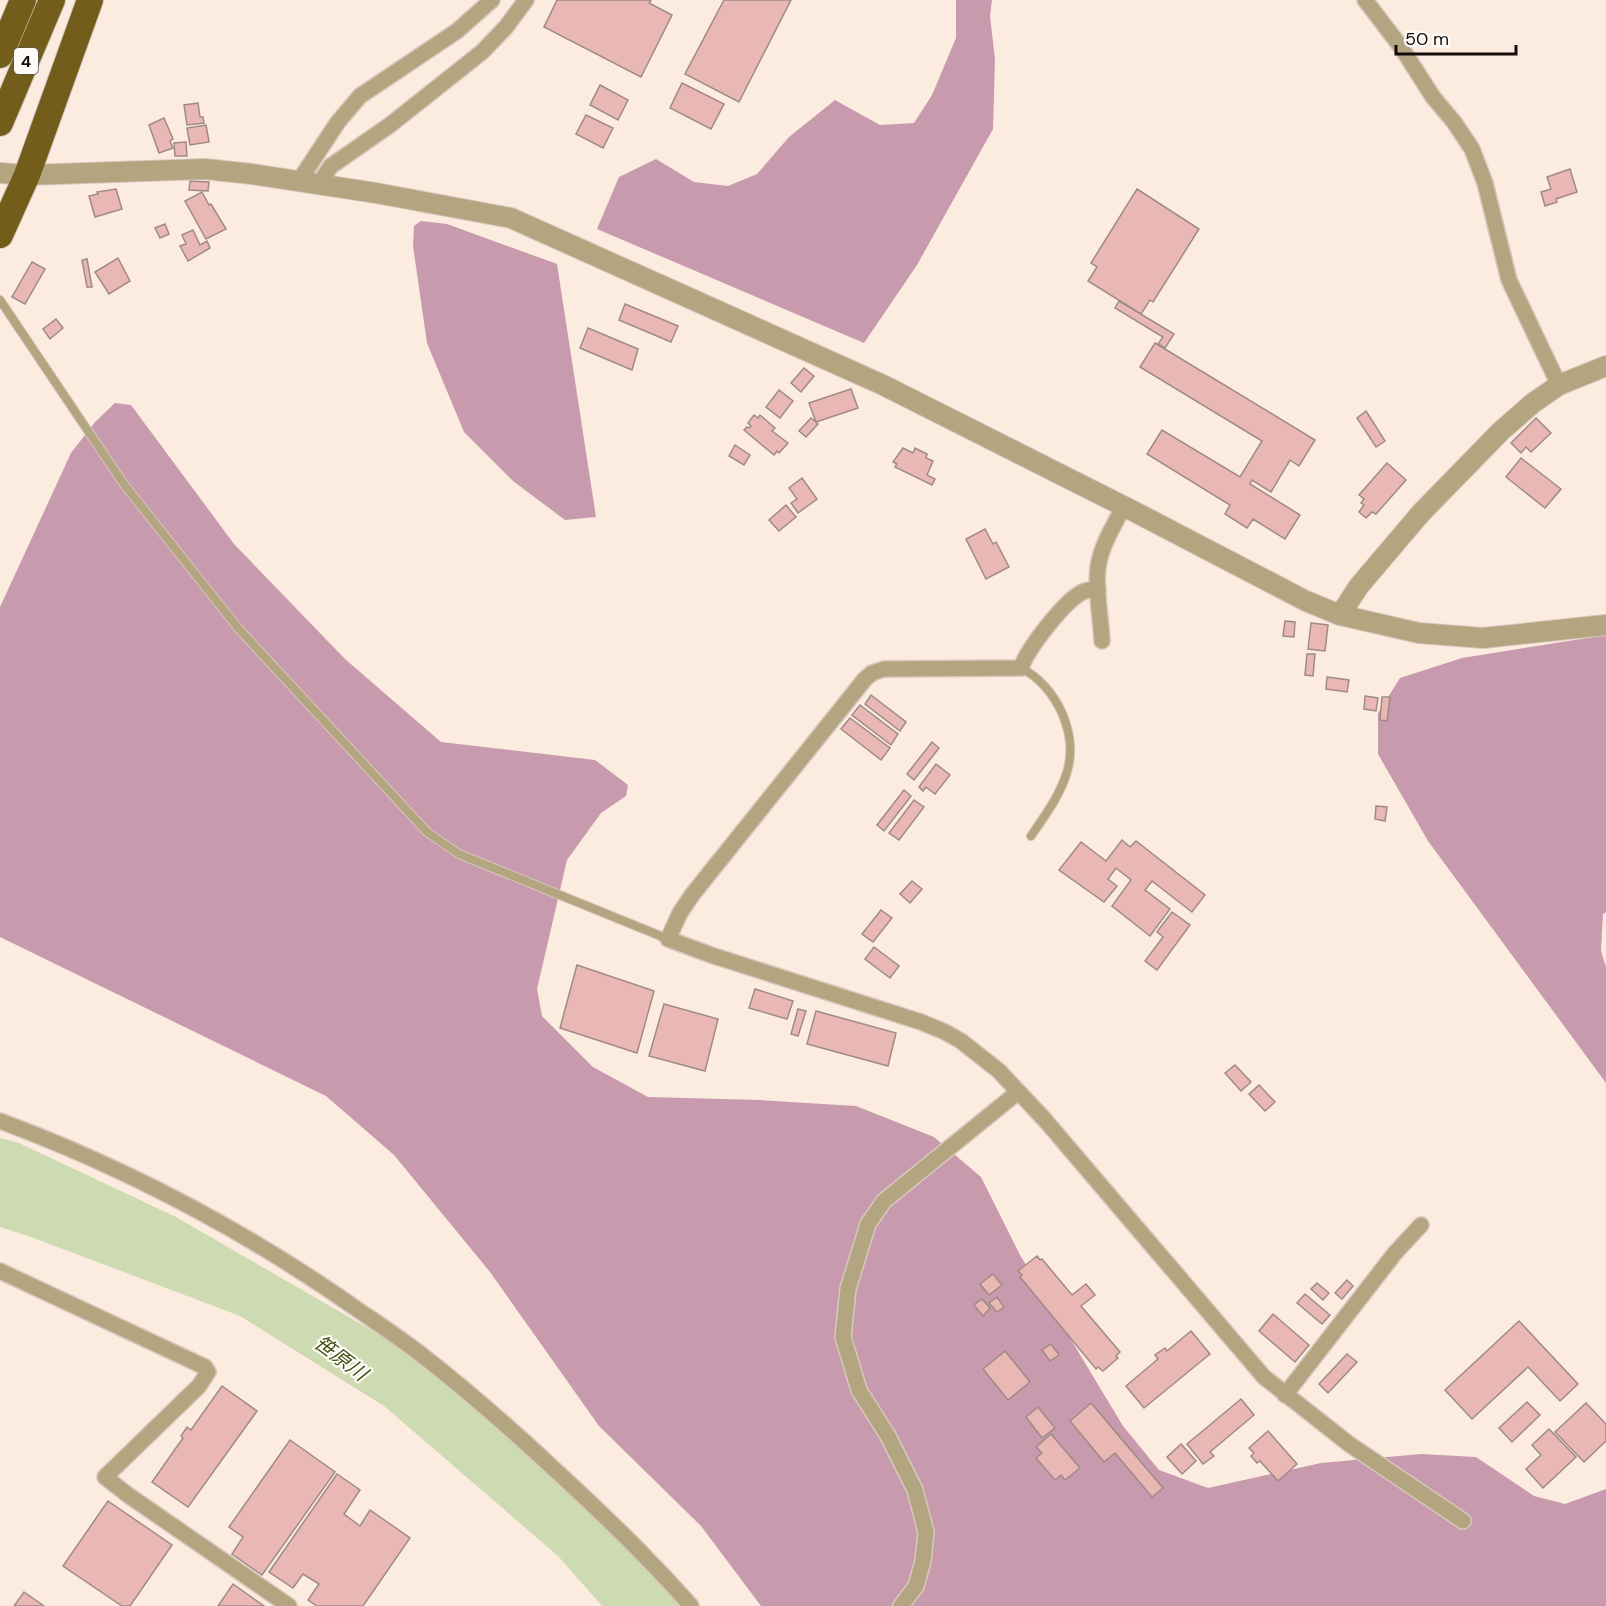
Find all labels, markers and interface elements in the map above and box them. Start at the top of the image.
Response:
scale bar [1396,18,1516,56]
text: 50 m [1405,27,1449,51]
road number: 4 [14,48,38,74]
water label: 笹原川 [309,1330,374,1388]

